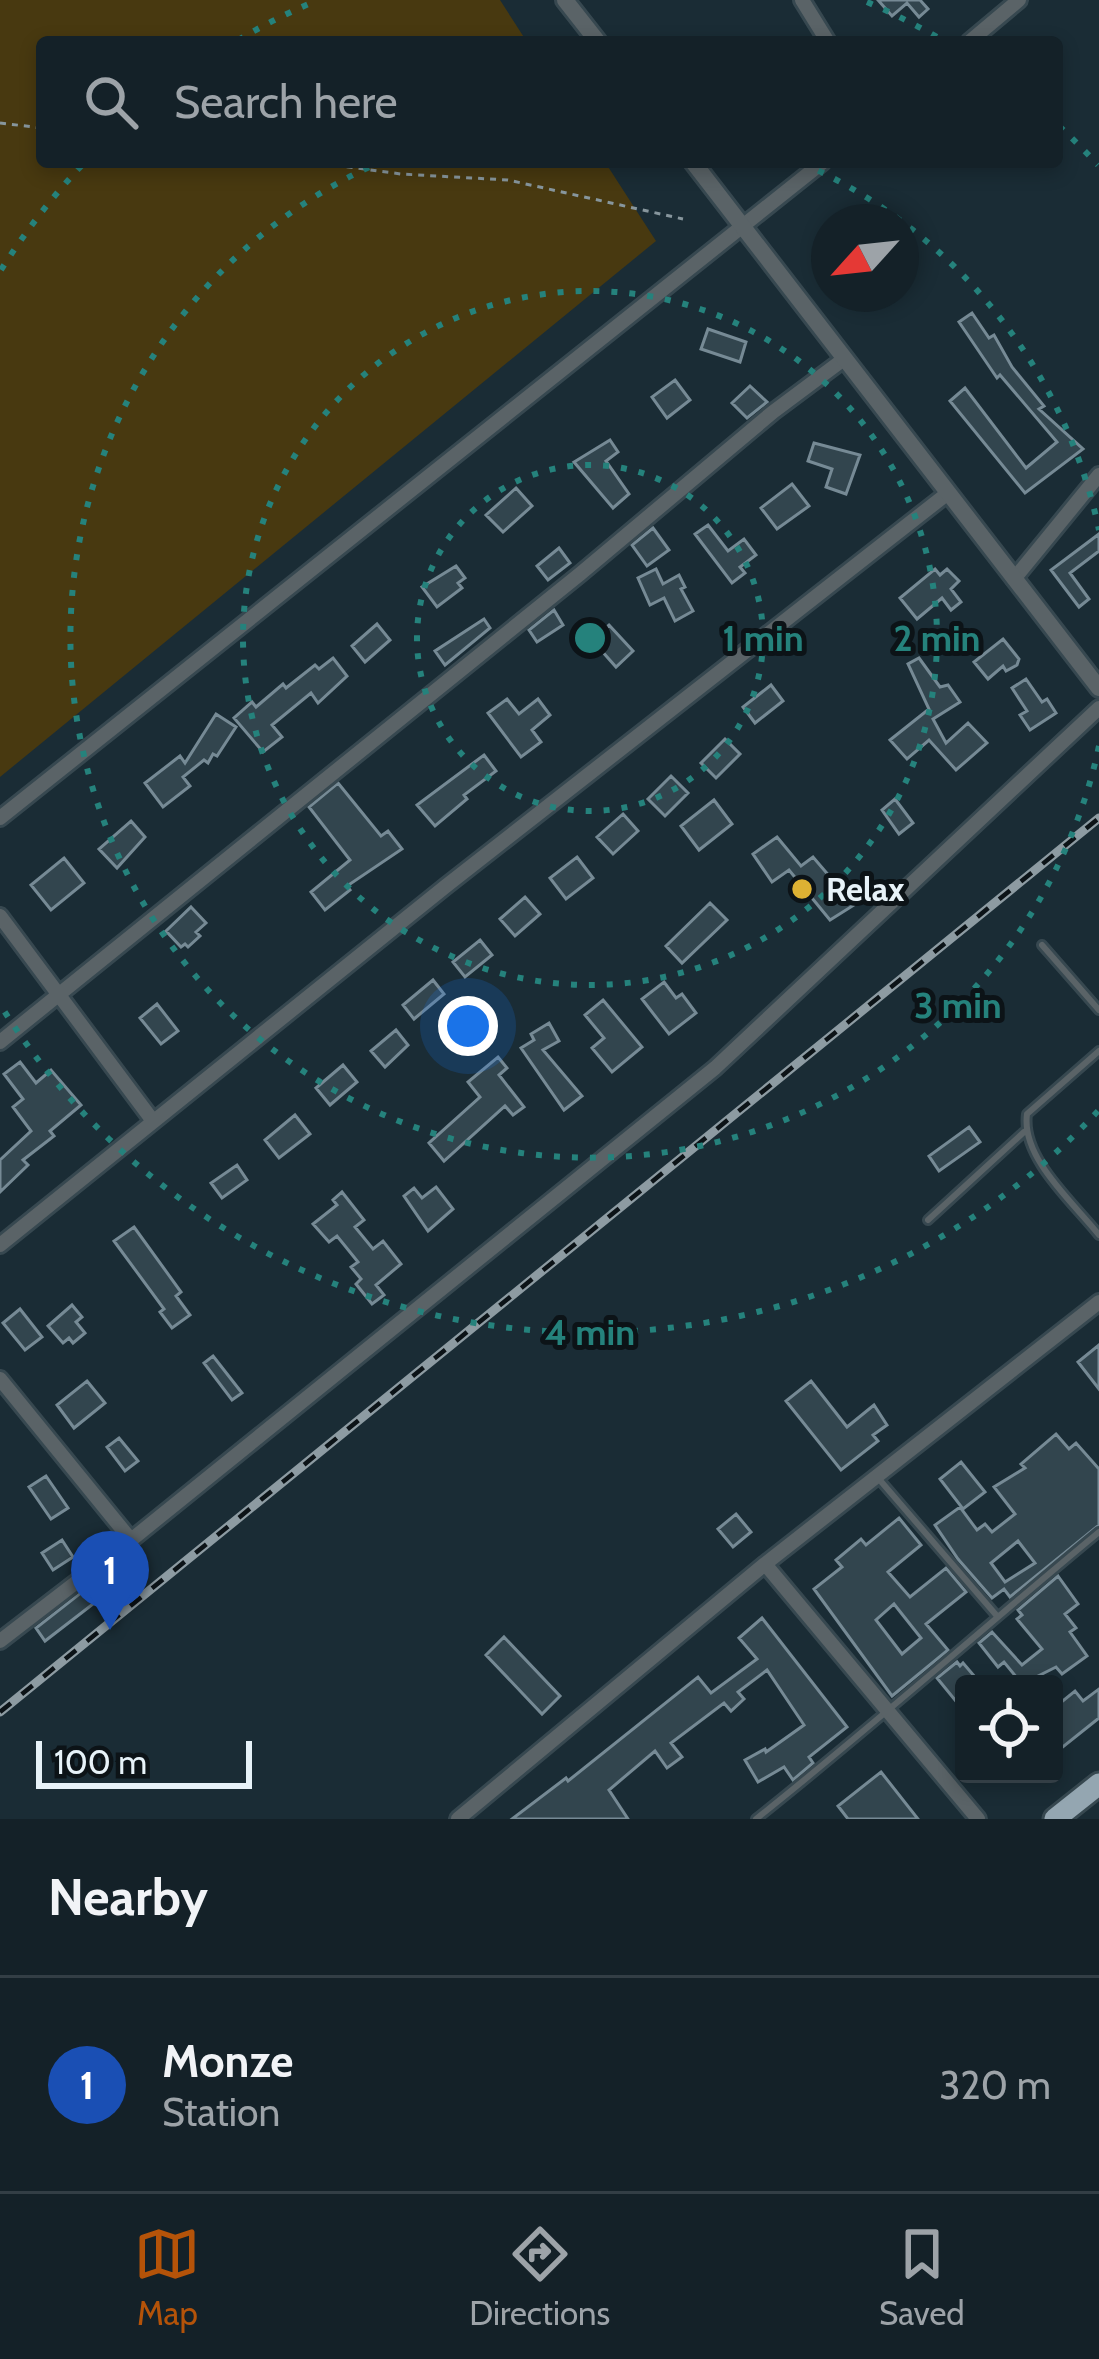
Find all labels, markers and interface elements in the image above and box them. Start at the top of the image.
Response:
search box [36,36,1063,168]
icon: search [78,69,144,135]
text: Search here [174,75,398,129]
north arrow [811,204,919,312]
text: 1 min [722,616,804,660]
text: 2 min [894,616,980,660]
centre of rings [569,617,611,659]
place label: Relax [826,869,904,909]
marker: Relax [789,876,815,902]
text: 3 min [914,983,1002,1027]
your location [438,996,498,1056]
text: 4 min [545,1310,635,1354]
pin: 1 [71,1531,149,1630]
map controls [955,1675,1063,1783]
button: locate [955,1675,1063,1783]
scale bar [36,1735,252,1788]
text: 100 m [54,1742,147,1782]
text: Nearby [48,1866,208,1928]
text: Monze [162,2034,294,2088]
text: 1 [80,2061,94,2109]
text: 320 m [939,2061,1051,2109]
text: Station [162,2088,280,2136]
tab: Map [134,2221,200,2333]
tab: Directions [469,2221,610,2333]
tab: Saved [879,2221,965,2333]

